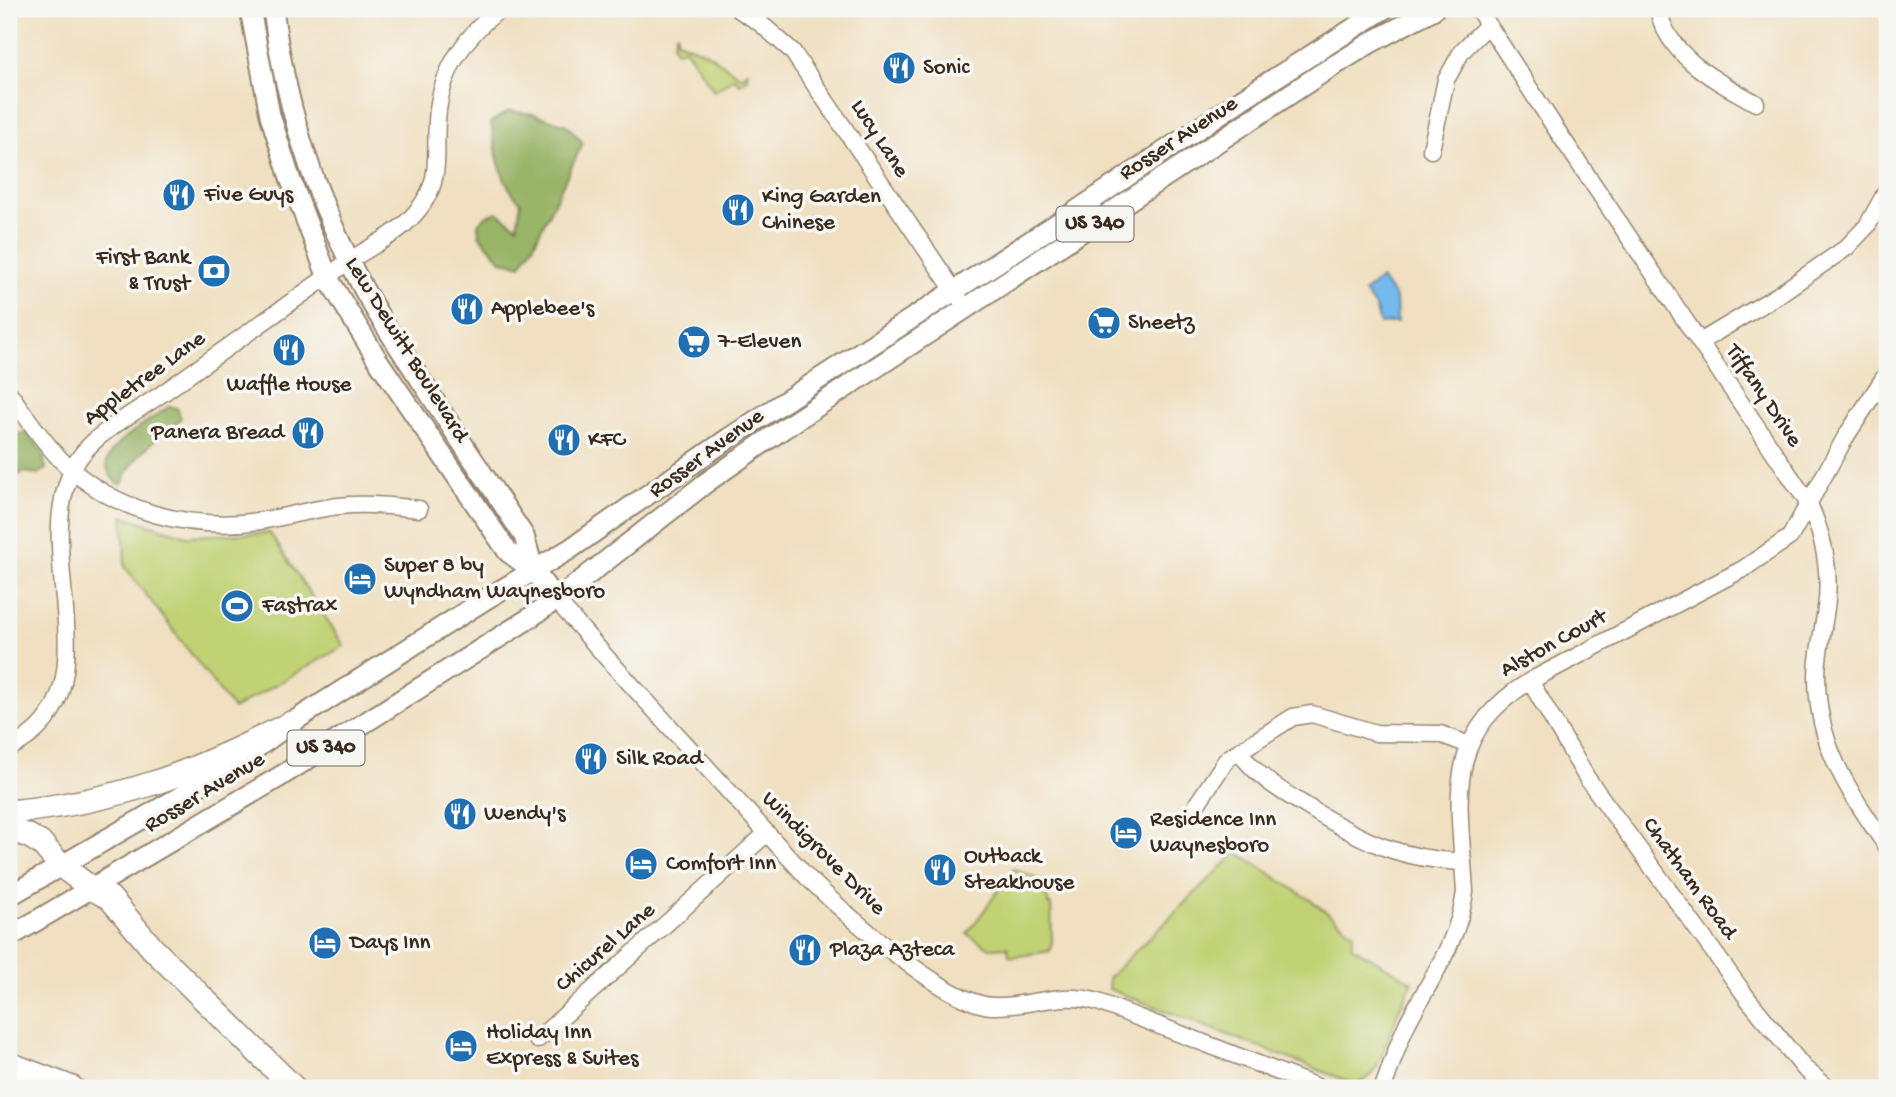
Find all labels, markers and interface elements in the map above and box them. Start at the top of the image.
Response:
restaurant icon: Sonic [880,49,918,87]
place label: Sonic [923,55,971,82]
street label: Rosser Avenue [1115,90,1244,187]
street label: Lucy Lane [844,95,915,184]
restaurant icon: Five Guys [160,176,198,214]
place label: Five Guys [203,182,294,209]
place label: King Garden Chinese [762,184,881,237]
restaurant icon: King Garden Chinese [719,191,757,229]
road number: US 340 [1056,206,1134,242]
place label: First Bank & Trust [95,245,193,298]
bank icon: First Bank & Trust [195,252,233,290]
street label: Lew Dewitt Boulevard [338,252,475,449]
restaurant icon: Applebee's [448,290,486,328]
place label: Applebee's [491,296,595,323]
supermarket icon: Sheetz [1085,304,1123,342]
place label: Sheetz [1128,310,1195,337]
supermarket icon: 7-Eleven [675,323,713,361]
street label: Appletree Lane [79,325,212,432]
place label: 7-Eleven [717,329,801,356]
restaurant icon: Waffle House [270,331,308,369]
street label: Tiffany Drive [1718,338,1808,454]
place label: Waffle House [227,372,353,399]
street label: Rosser Avenue [644,403,771,505]
restaurant icon: Panera Bread [289,414,327,452]
place label: Panera Bread [150,420,286,447]
restaurant icon: KFC [545,421,583,459]
place label: KFC [588,427,626,454]
place label: Super 8 by Wyndham Waynesboro [384,553,605,606]
hotel icon: Super 8 by Wyndham Waynesboro [341,560,379,598]
sports icon: Fastrax [218,587,256,625]
place label: Fastrax [261,593,337,620]
street label: Alston Court [1496,603,1613,684]
road number: US 340 [288,730,364,766]
restaurant icon: Silk Road [572,740,610,778]
street label: Rosser Avenue [140,746,271,839]
place label: Silk Road [616,746,704,773]
street label: Windigrove Drive [755,786,892,923]
restaurant icon: Wendy's [441,795,479,833]
place label: Wendy's [484,801,566,828]
place label: Residence Inn Waynesboro [1150,807,1276,860]
street label: Chatham Road [1636,813,1743,946]
hotel icon: Residence Inn Waynesboro [1107,814,1145,852]
place label: Outback Steakhouse [964,844,1076,897]
hotel icon: Comfort Inn [622,845,660,883]
place label: Comfort Inn [666,851,776,878]
restaurant icon: Outback Steakhouse [921,851,959,889]
street label: Chicurel Lane [551,897,662,999]
hotel icon: Days Inn [306,924,344,962]
place label: Days Inn [348,930,430,957]
restaurant icon: Plaza Azteca [786,931,824,969]
place label: Plaza Azteca [829,937,956,964]
place label: Holiday Inn Express & Suites [486,1020,639,1073]
hotel icon: Holiday Inn Express & Suites [442,1027,480,1065]

